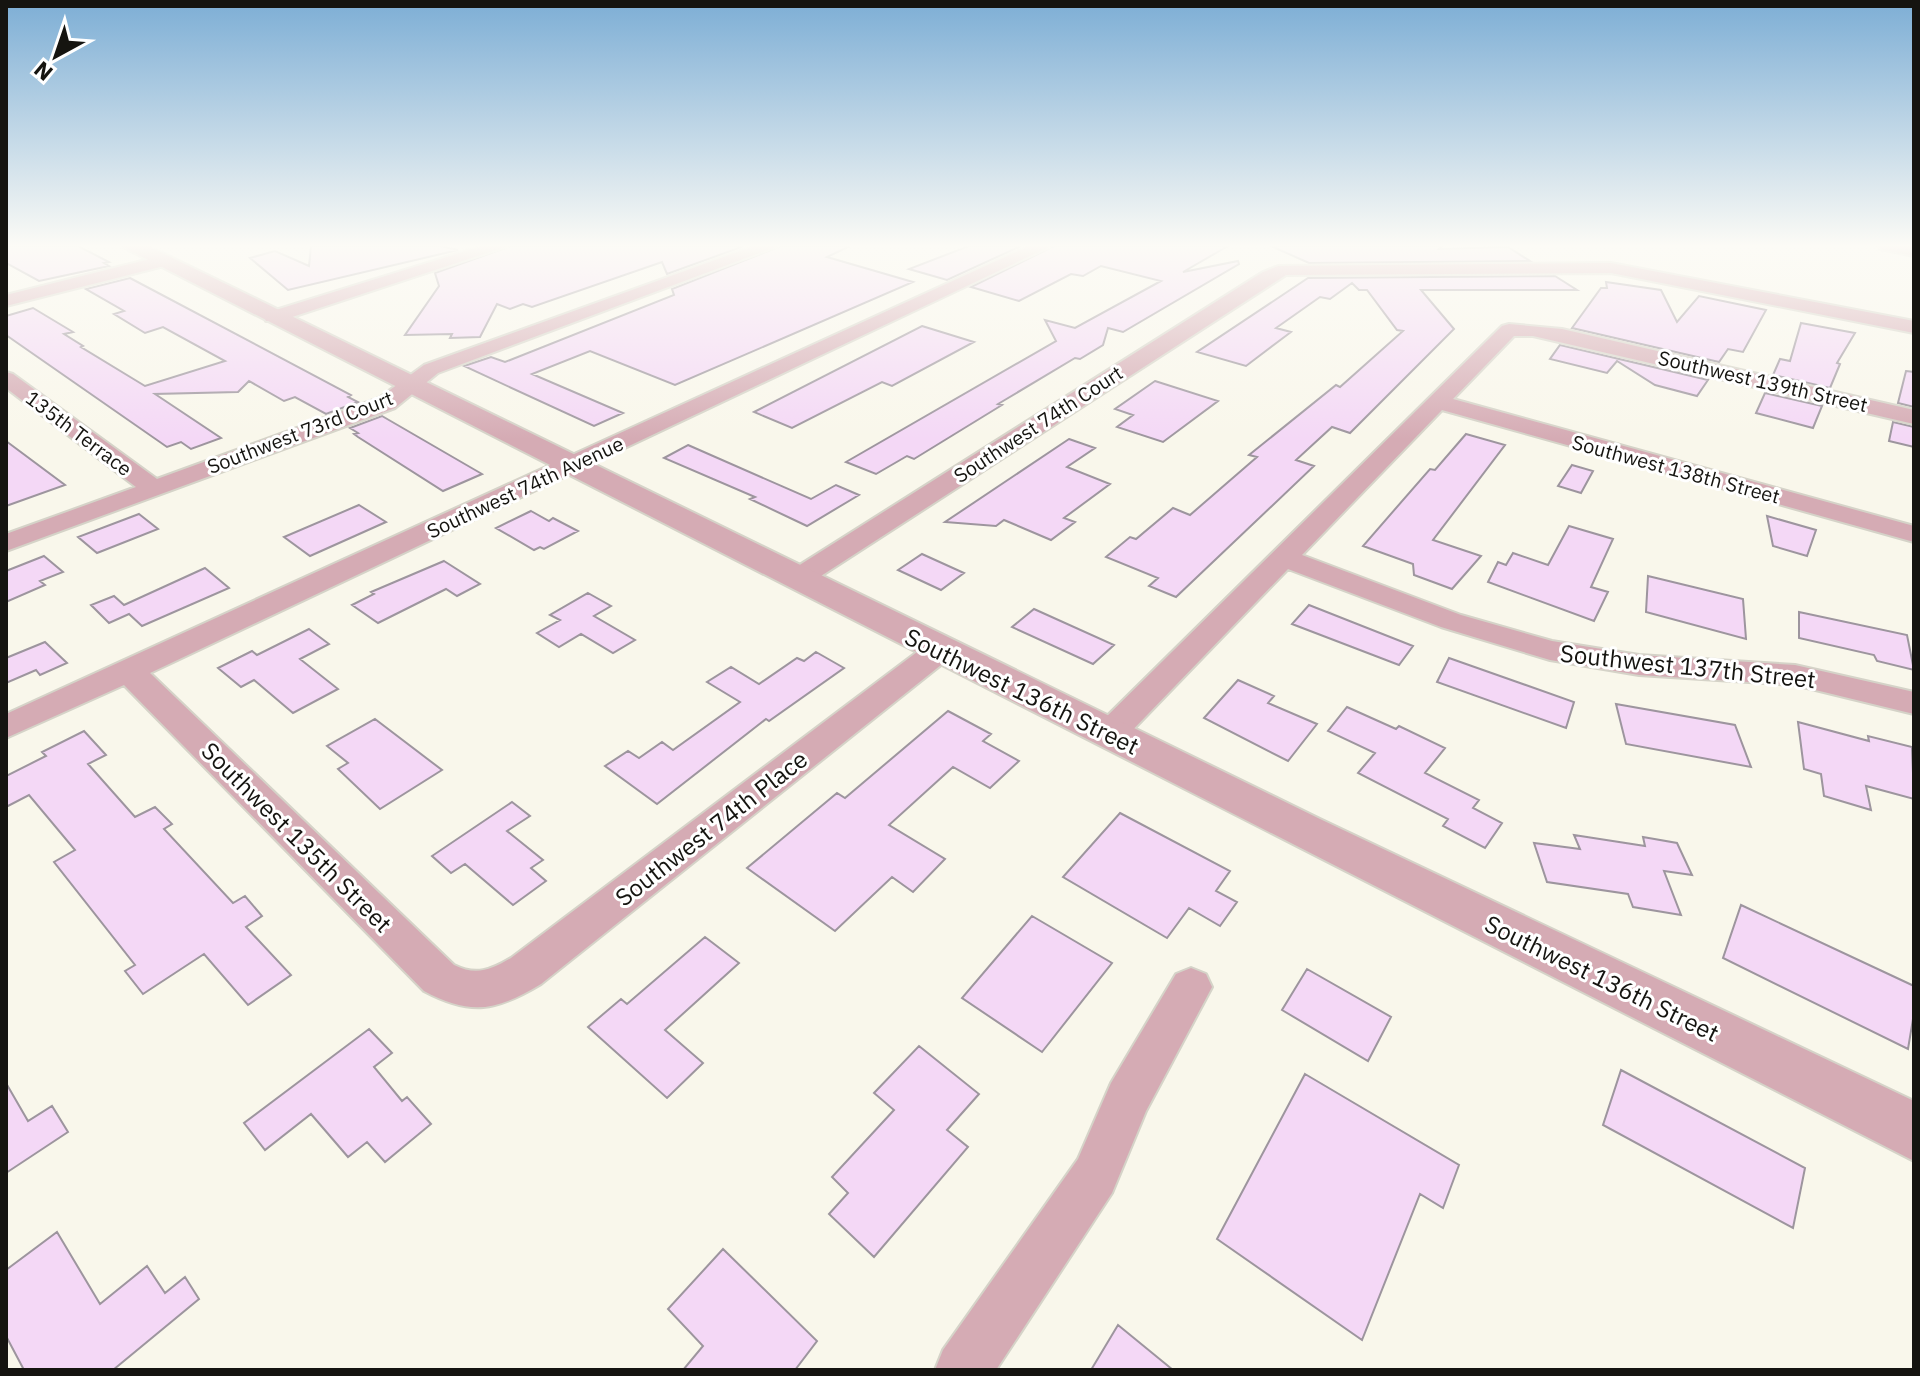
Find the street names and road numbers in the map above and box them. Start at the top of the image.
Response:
street label: Southwest 139th Street [1656,344,1870,418]
street label: Southwest 74th Court [948,359,1128,489]
street label: 135th Terrace [20,384,138,482]
street label: Southwest 73rd Court [203,384,397,480]
street label: Southwest 138th Street [1569,428,1783,510]
street label: Southwest 74th Avenue [422,430,628,544]
street label: Southwest 136th Street [900,620,1144,762]
street label: Southwest 137th Street [1559,637,1817,695]
street label: Southwest 135th Street [195,735,399,939]
street label: Southwest 74th Place [608,743,814,913]
street label: Southwest 136th Street [1480,907,1724,1049]

